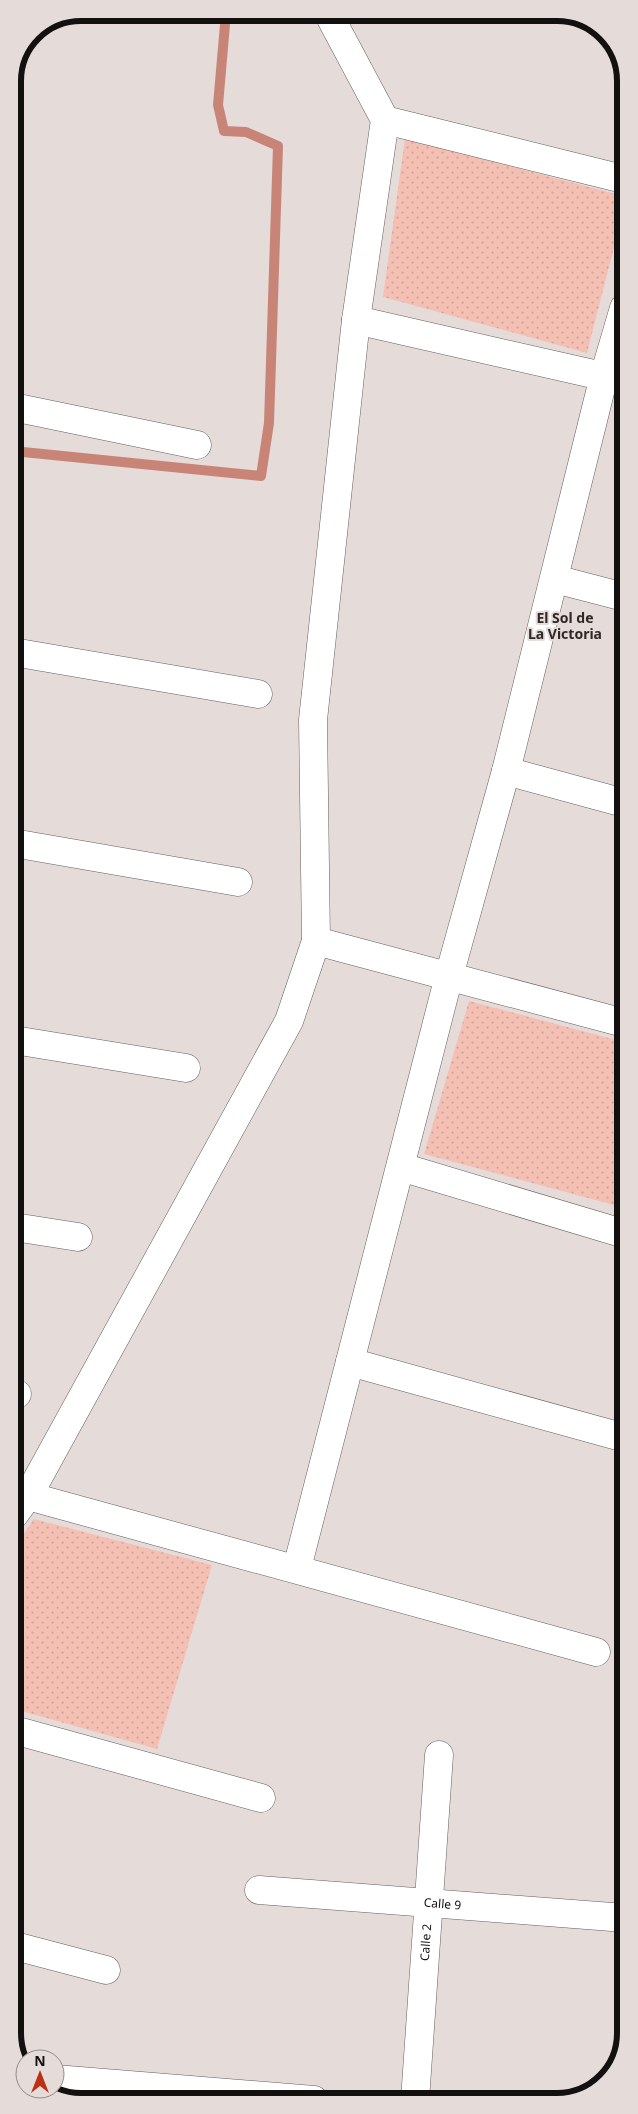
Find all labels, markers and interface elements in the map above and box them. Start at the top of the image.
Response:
district label: El Sol de La Victoria [528,608,602,643]
street label: Calle 9 [423,1894,462,1913]
street label: Calle 2 [416,1923,435,1962]
north arrow [15,2049,65,2099]
text: N [34,2051,46,2070]

